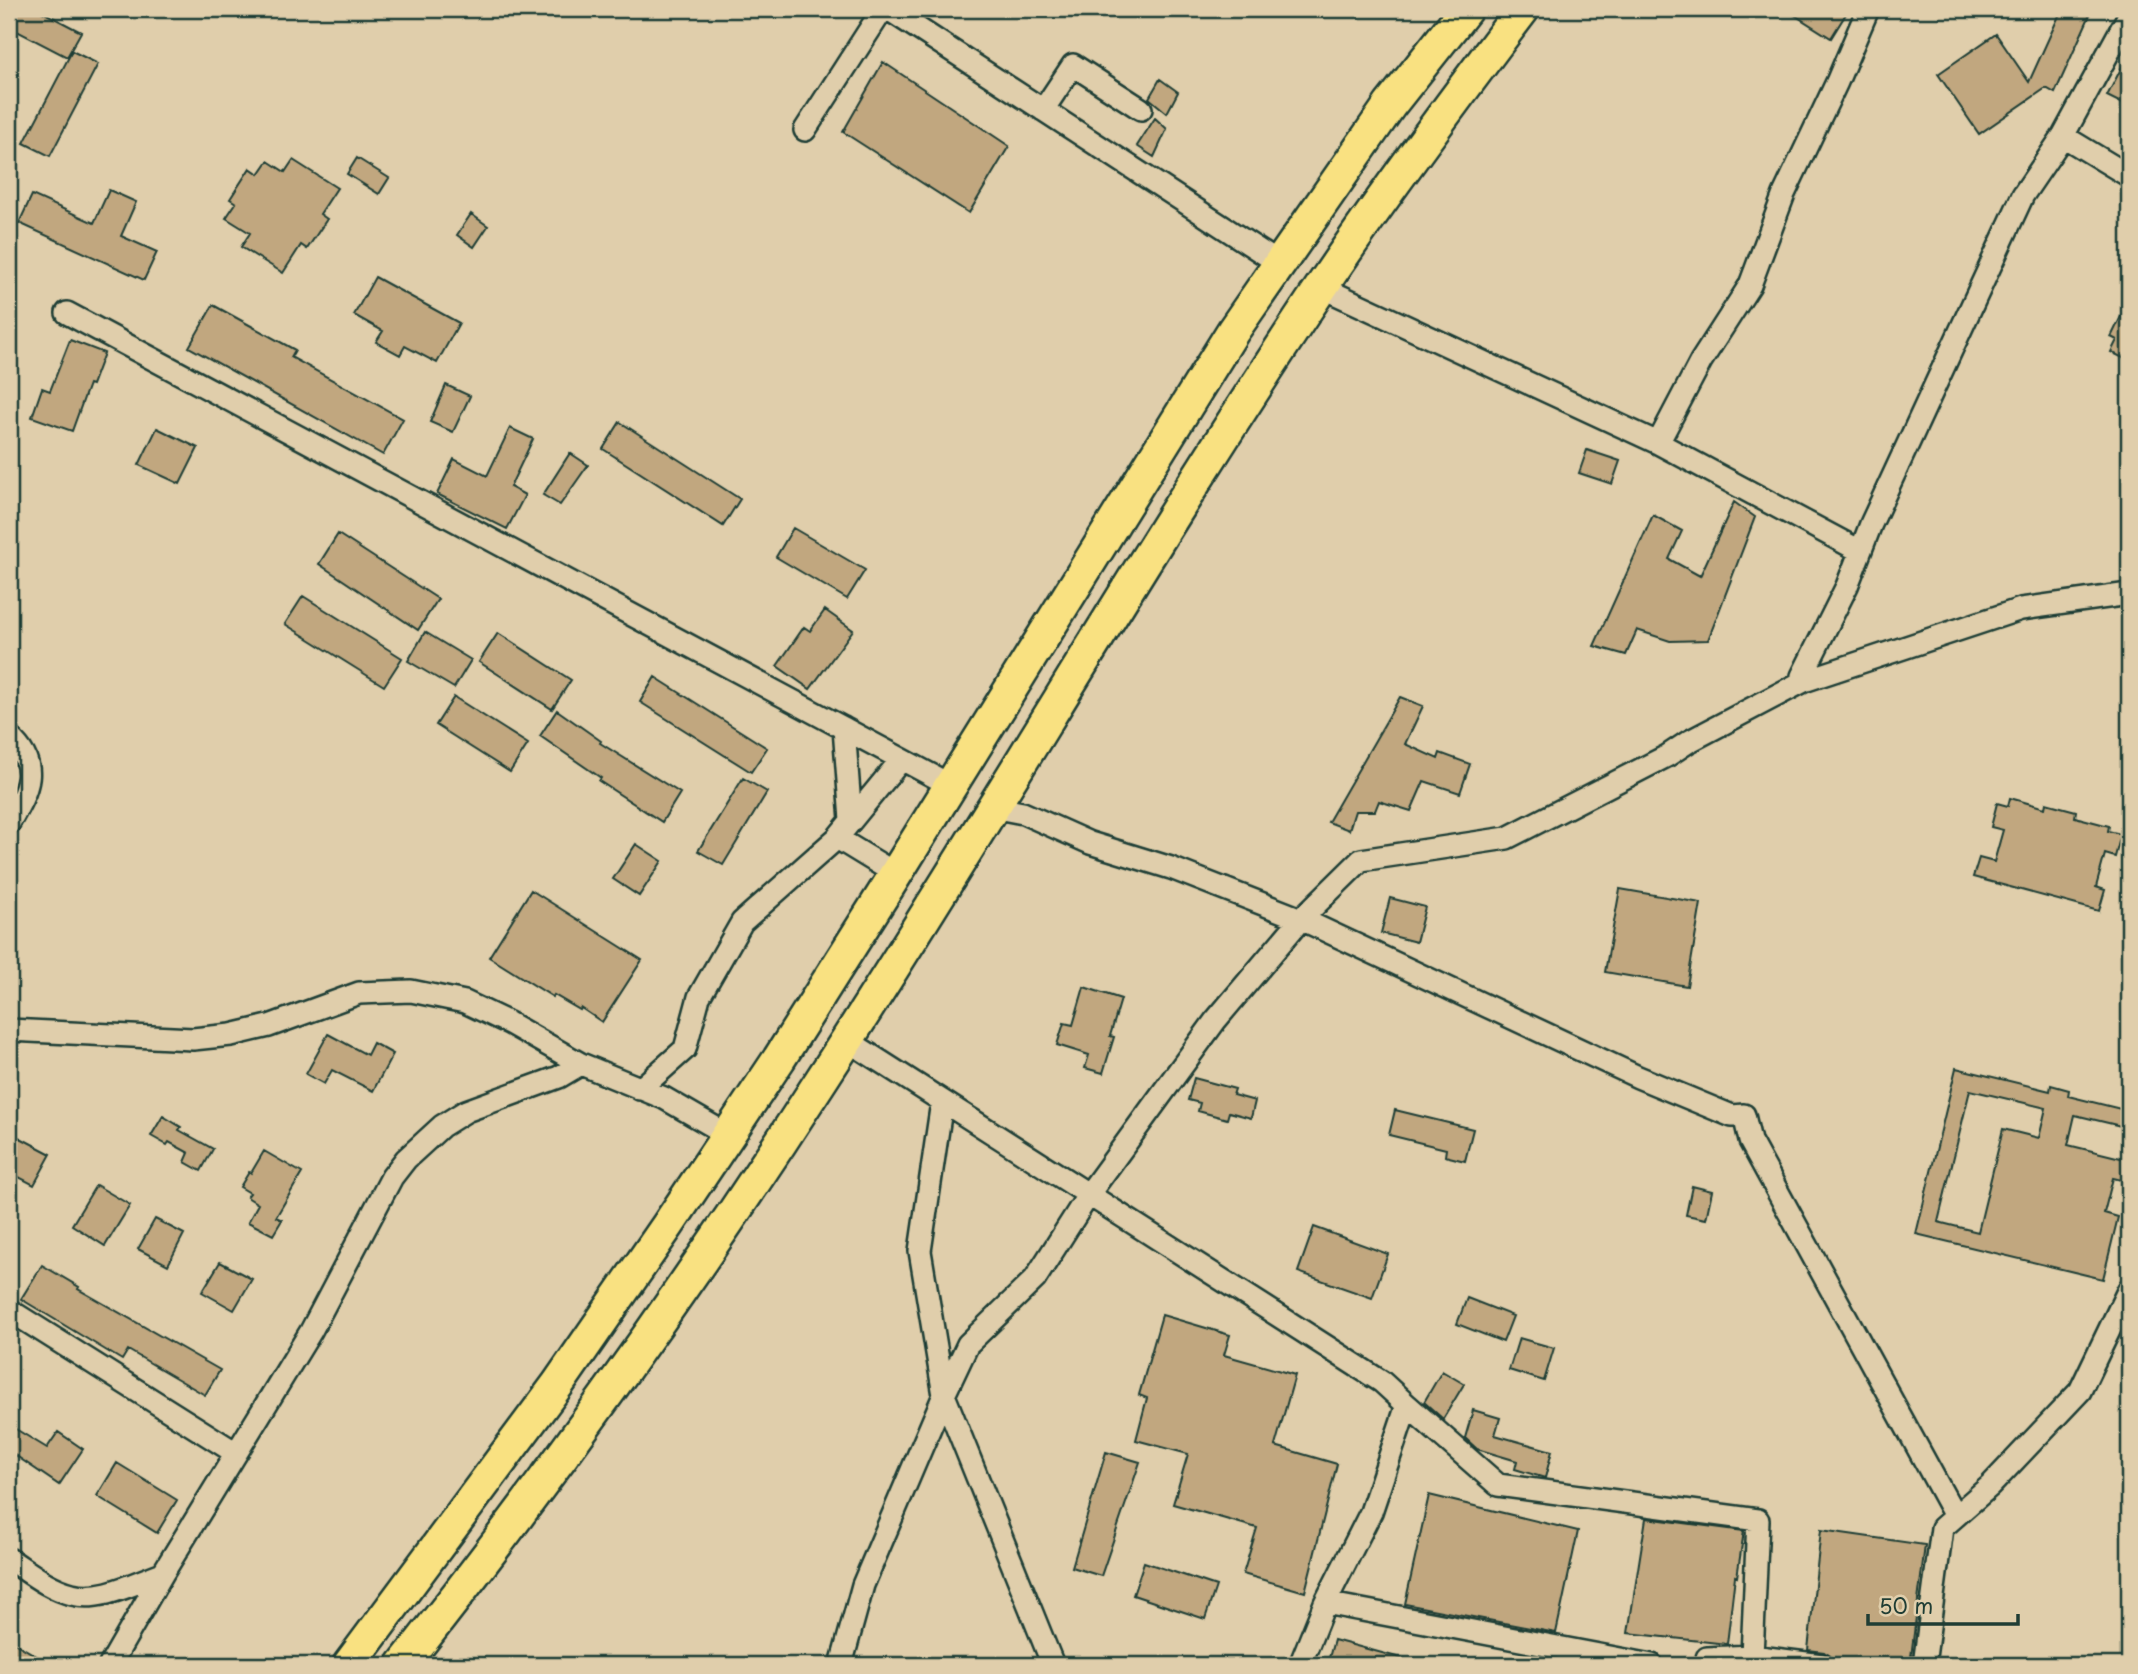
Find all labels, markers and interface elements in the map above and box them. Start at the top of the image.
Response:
scale bar [1868,1583,2019,1627]
text: 50 m [1879,1589,1933,1621]

